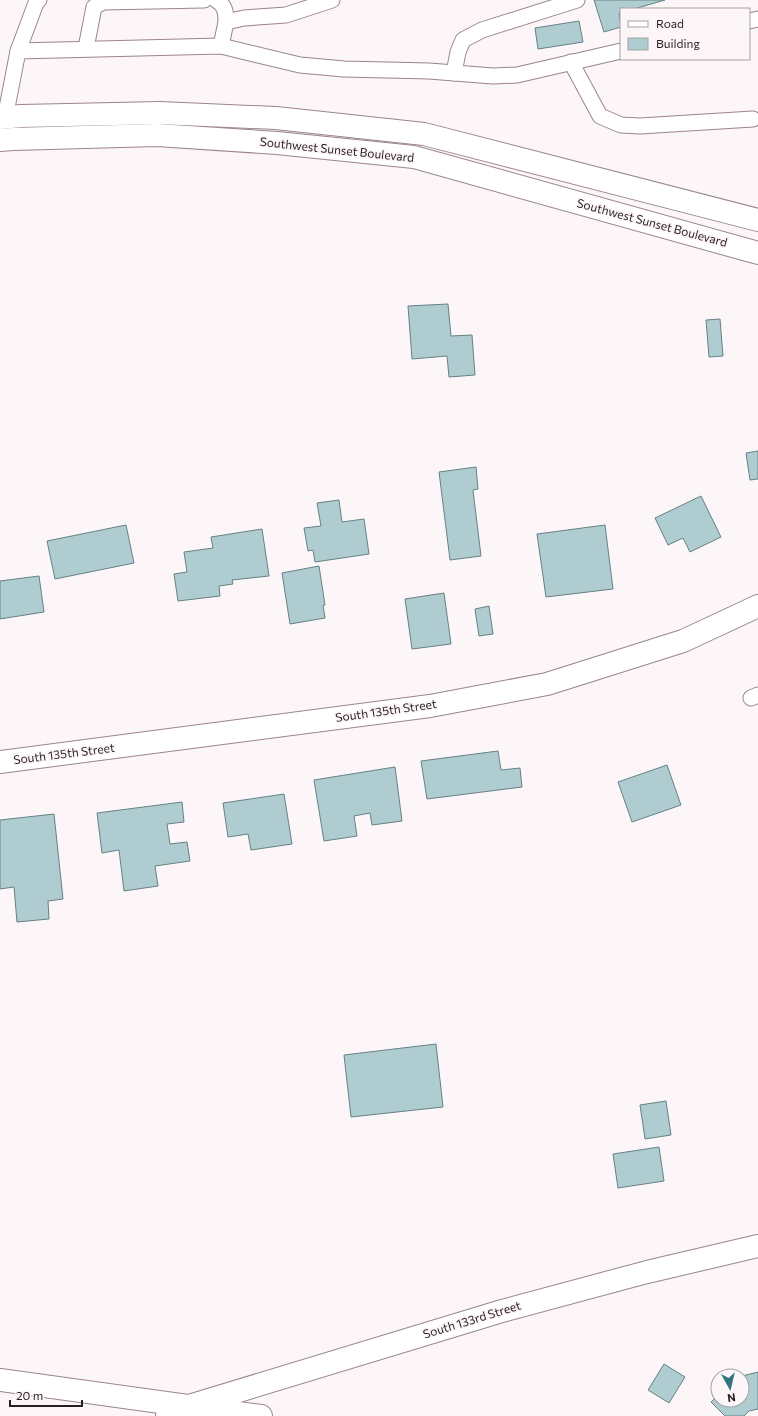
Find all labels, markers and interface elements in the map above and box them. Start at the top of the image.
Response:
legend [620,8,750,60]
text: Road [656,16,684,30]
text: Building [656,36,700,50]
street label: Southwest Sunset Boulevard [259,134,415,164]
street label: Southwest Sunset Boulevard [576,195,729,249]
street label: South 135th Street [334,696,437,724]
street label: South 135th Street [12,740,115,766]
street label: South 133rd Street [421,1297,522,1341]
north arrow [710,1368,750,1408]
scale bar [10,1382,82,1408]
text: 20 m [16,1388,43,1402]
text: N [726,1391,736,1405]

